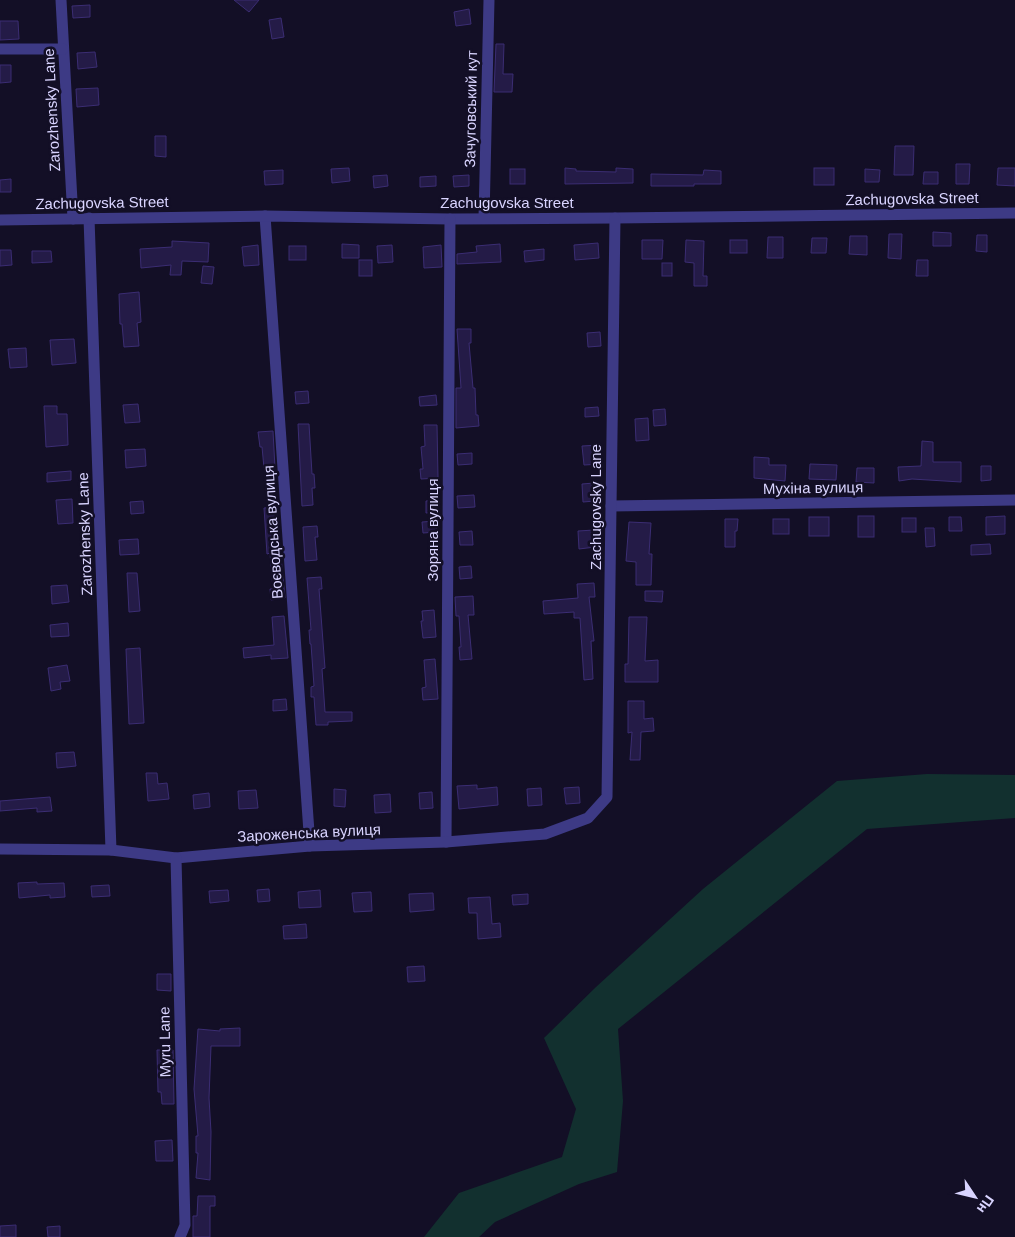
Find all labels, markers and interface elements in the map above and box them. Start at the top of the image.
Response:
street label: Zarozhensky Lane [40,48,63,172]
street label: Зачуговський кут [461,50,480,168]
street label: Zachugovska Street [845,189,980,208]
street label: Zachugovska Street [35,193,170,212]
street label: Zachugovska Street [440,194,575,211]
street label: Zachugovsky Lane [587,444,604,570]
street label: Воєводська вулиця [259,465,286,599]
street label: Zarozhensky Lane [74,472,95,596]
street label: Зоряна вулиця [424,478,441,582]
street label: Мухіна вулиця [763,478,863,497]
street label: Зароженська вулиця [237,820,381,845]
street label: Myru Lane [155,1006,174,1078]
north arrow [950,1172,1000,1222]
text: Пн [974,1192,998,1217]

